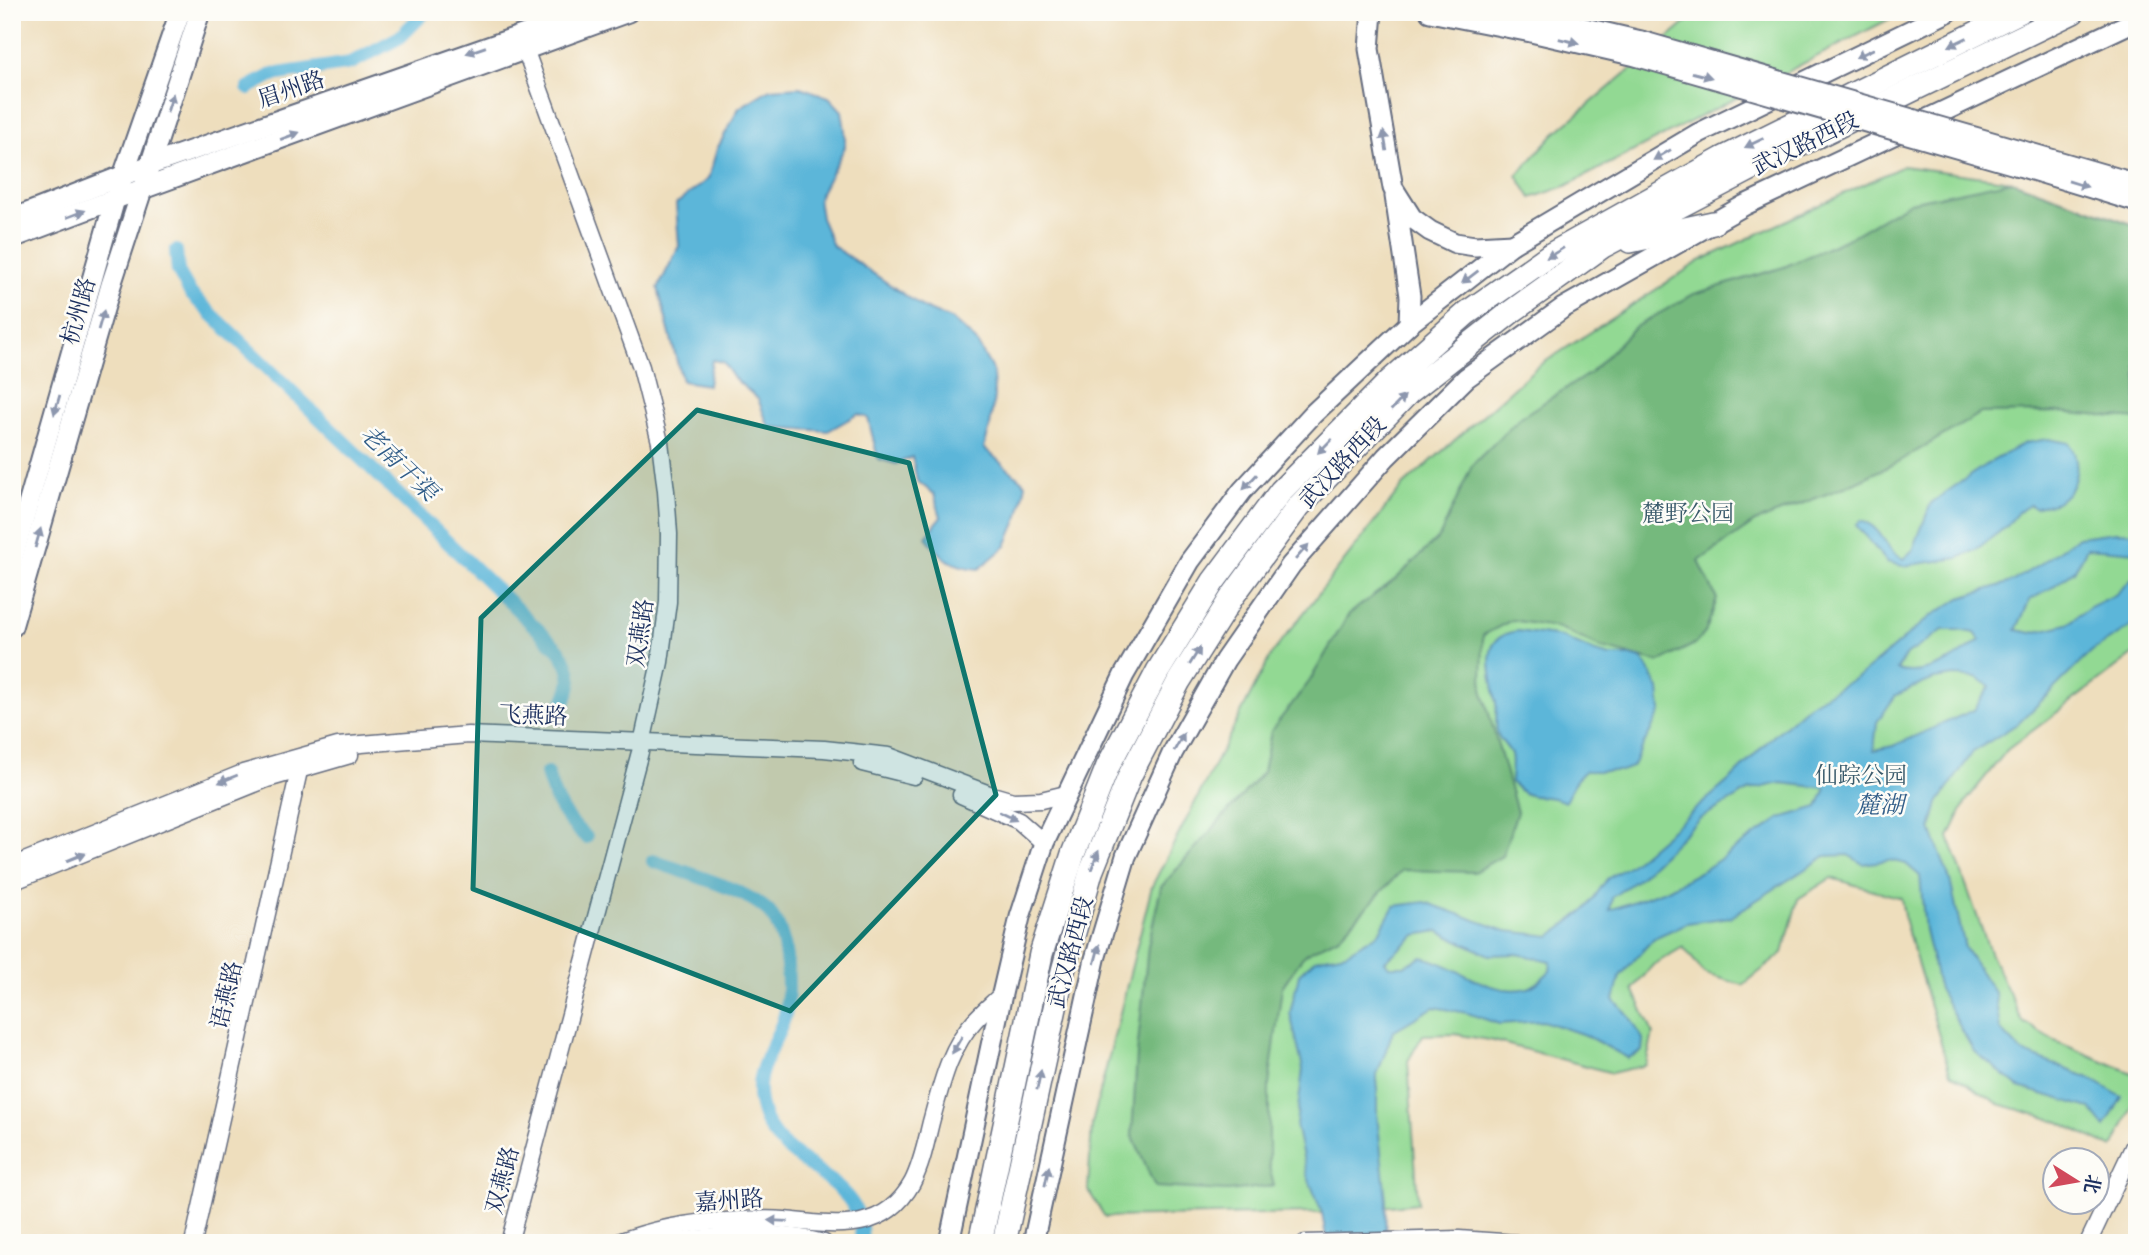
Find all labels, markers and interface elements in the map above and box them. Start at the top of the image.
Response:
one-way arrow [1558,36,1580,47]
one-way arrow [1948,37,1968,48]
one-way arrow [466,45,487,56]
one-way arrow [1855,47,1875,58]
street label: 眉州路 [253,64,329,114]
one-way arrow [1692,70,1713,80]
one-way arrow [165,92,176,113]
street label: 武汉路西段 [1747,104,1863,182]
one-way arrow [1379,129,1390,151]
one-way arrow [279,130,300,141]
one-way arrow [1744,138,1764,149]
one-way arrow [1652,149,1671,162]
one-way arrow [2068,179,2089,189]
one-way arrow [65,208,86,219]
one-way arrow [1545,246,1564,259]
one-way arrow [1460,270,1479,284]
street label: 杭州路 [54,274,102,348]
one-way arrow [96,309,106,330]
one-way arrow [52,394,62,415]
one-way arrow [1389,395,1405,412]
street label: 武汉路西段 [1292,410,1392,514]
water label: 老南干渠 [354,418,447,509]
one-way arrow [1318,437,1334,454]
one-way arrow [1243,473,1259,490]
park label: 麓野公园 [1642,498,1734,528]
one-way arrow [33,527,43,548]
one-way arrow [1294,543,1310,561]
street label: 双燕路 [620,597,660,669]
one-way arrow [1188,646,1201,665]
street label: 飞燕路 [498,699,568,731]
one-way arrow [1173,733,1185,752]
park label: 仙踪公园 [1815,760,1907,790]
one-way arrow [218,774,239,785]
water label: 麓湖 [1856,789,1908,820]
one-way arrow [998,810,1018,822]
one-way arrow [1090,849,1101,870]
one-way arrow [65,851,86,862]
street label: 武汉路西段 [1041,893,1099,1011]
one-way arrow [1092,943,1103,965]
street label: 语燕路 [204,958,248,1032]
one-way arrow [951,1036,963,1055]
one-way arrow [1034,1069,1045,1091]
street label: 双燕路 [479,1143,525,1217]
north arrow [2040,1146,2110,1216]
one-way arrow [1042,1165,1053,1187]
text: 北 [2078,1172,2106,1196]
street label: 嘉州路 [694,1183,764,1217]
one-way arrow [767,1215,789,1226]

